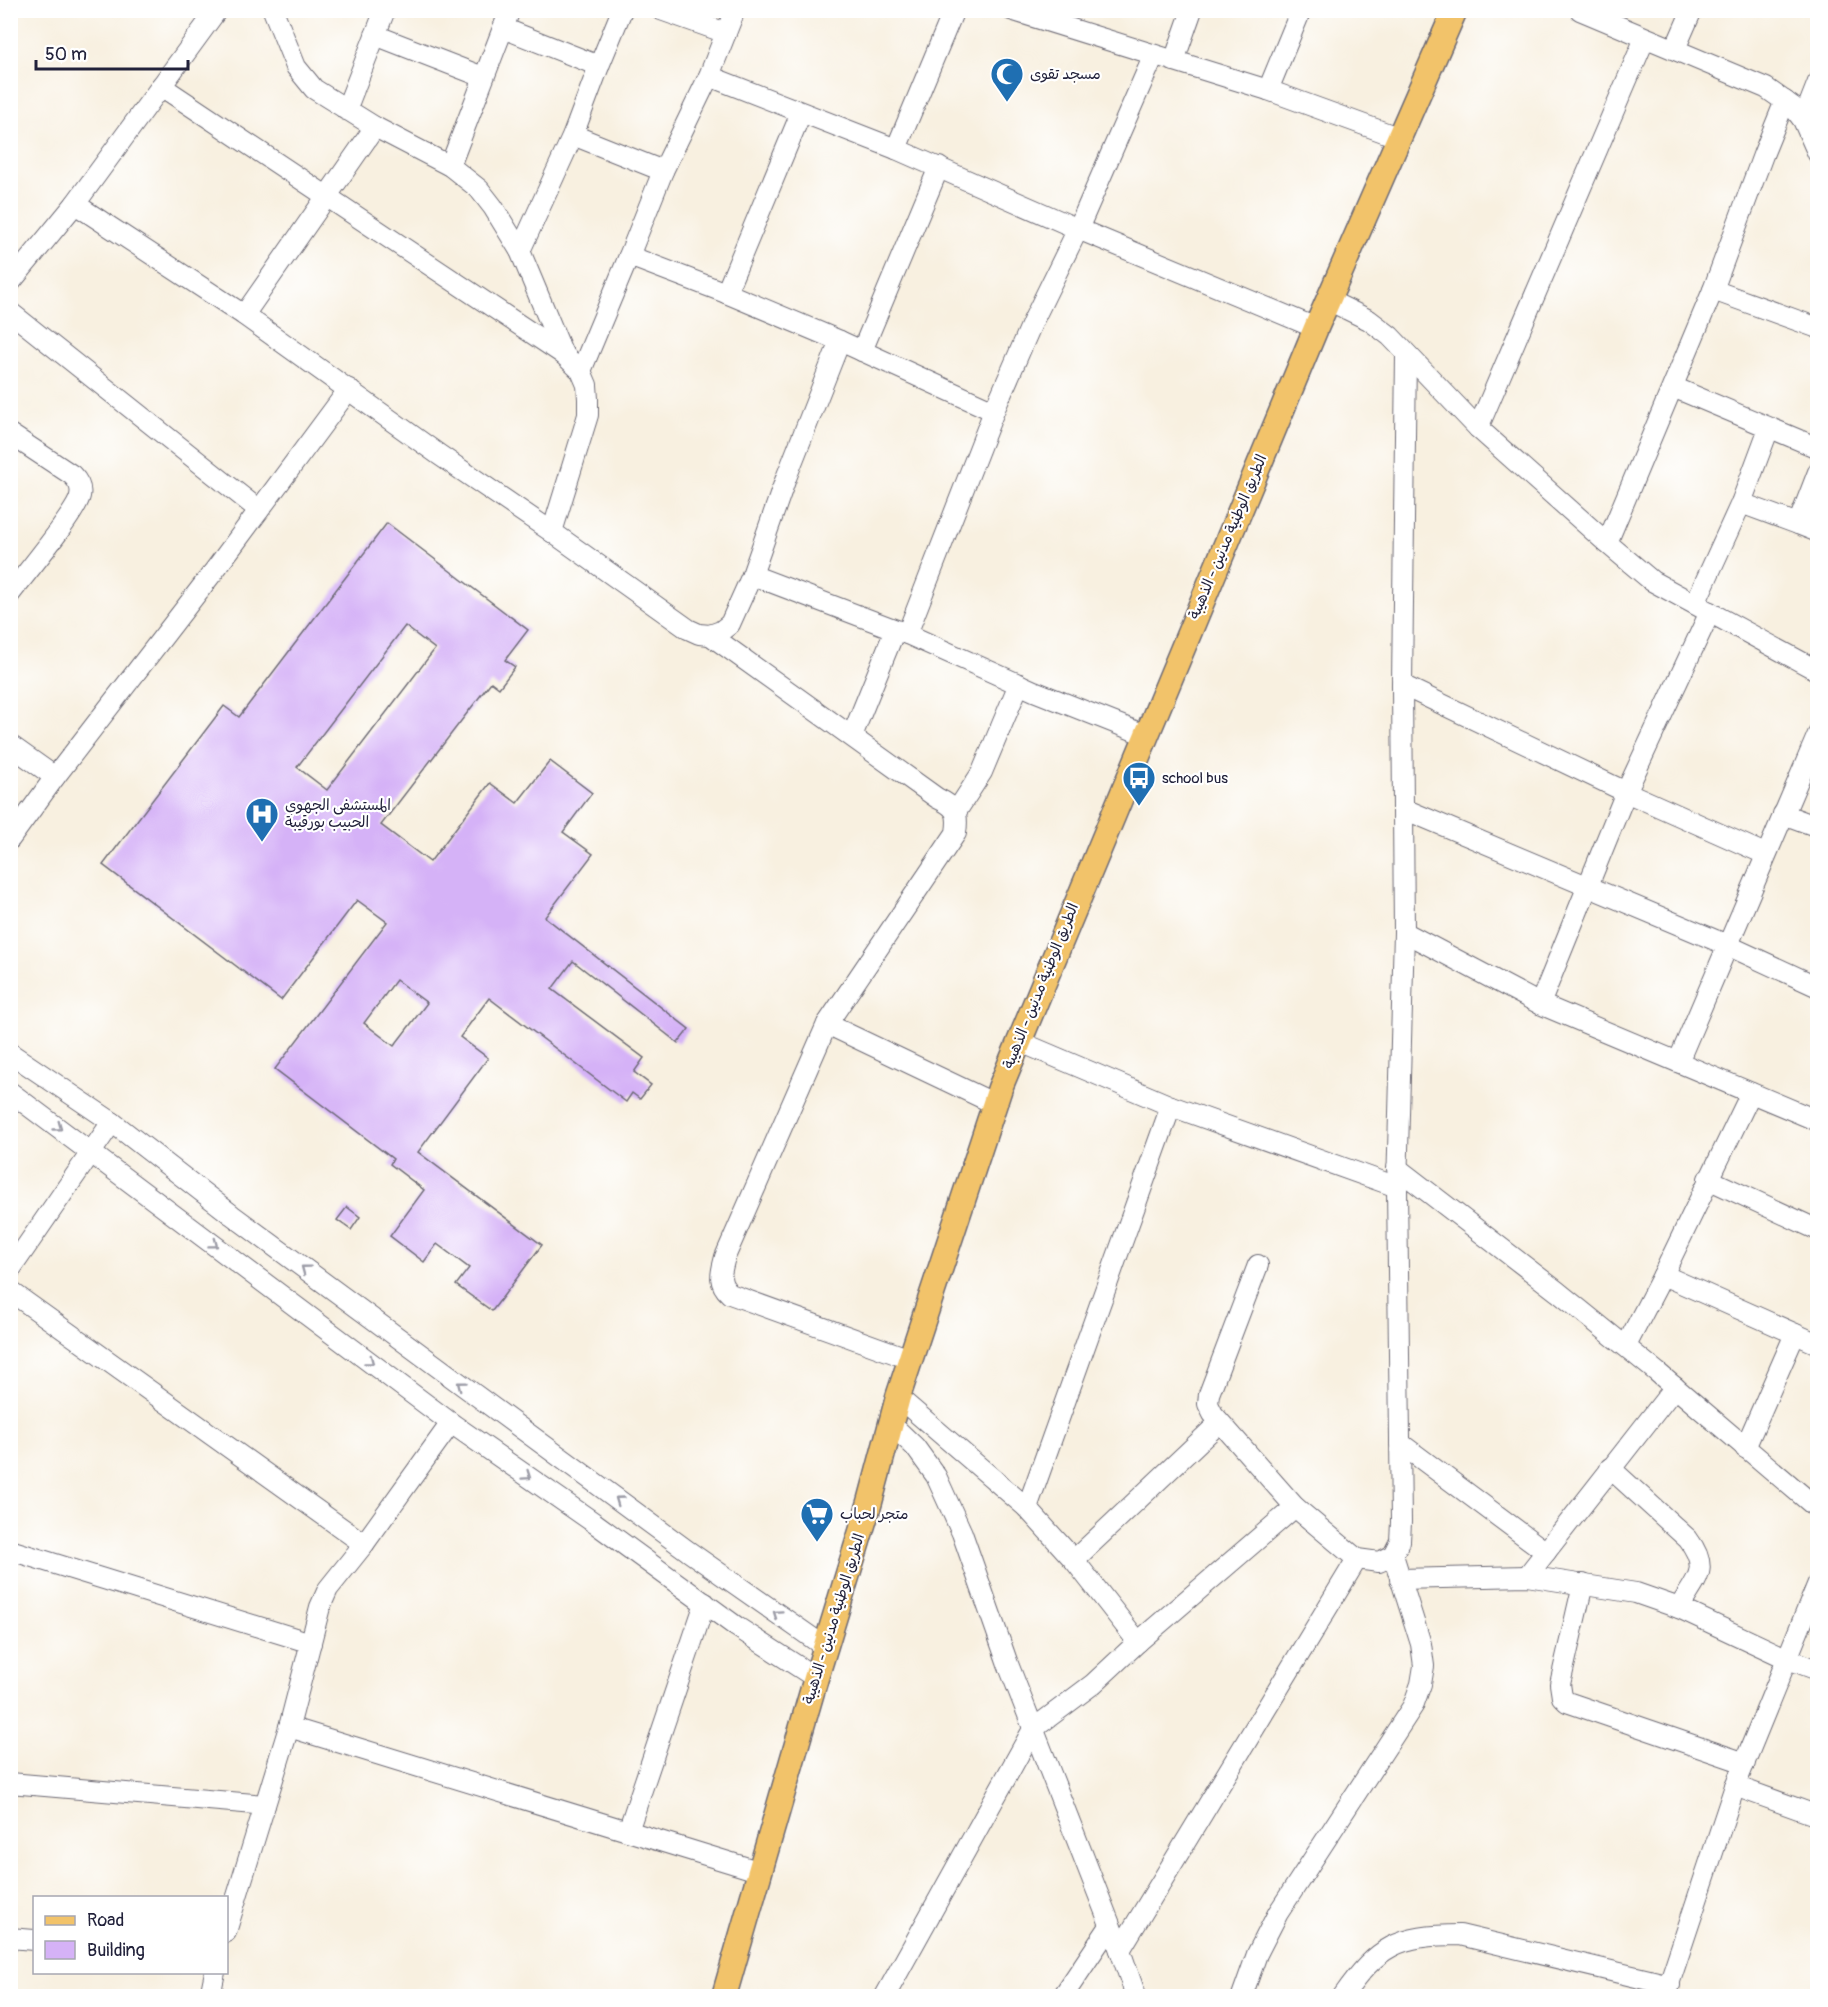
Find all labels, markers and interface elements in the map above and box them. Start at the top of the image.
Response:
scale bar [36,33,188,71]
text: 50 m [45,43,87,66]
mosque icon: مسجد تقوى [989,56,1025,103]
place label: مسجد تقوى [1030,65,1101,84]
street label: الطريق الوطنية مدنين - الذهيبة [1185,452,1271,622]
bus stop icon: school bus [1121,760,1157,807]
place label: school bus [1162,769,1228,788]
hospital icon: المستشفى الجهوي الحبيب بورقيبة [244,796,280,843]
place label: المستشفى الجهوي الحبيب بورقيبة [285,796,391,832]
street label: الطريق الوطنية مدنين - الذهيبة [999,900,1083,1072]
one-way arrow [51,1120,62,1131]
one-way arrow [207,1236,218,1247]
one-way arrow [300,1265,311,1276]
one-way arrow [363,1354,374,1365]
one-way arrow [457,1381,468,1392]
one-way arrow [521,1469,532,1480]
one-way arrow [614,1496,625,1507]
supermarket icon: متجر لحباب [799,1496,835,1543]
place label: متجر لحباب [840,1505,908,1524]
street label: الطريق الوطنية مدنين - الذهيبة [799,1531,869,1707]
one-way arrow [773,1610,784,1621]
legend [33,1896,228,1974]
text: Road [87,1909,124,1932]
text: Building [87,1939,145,1962]

